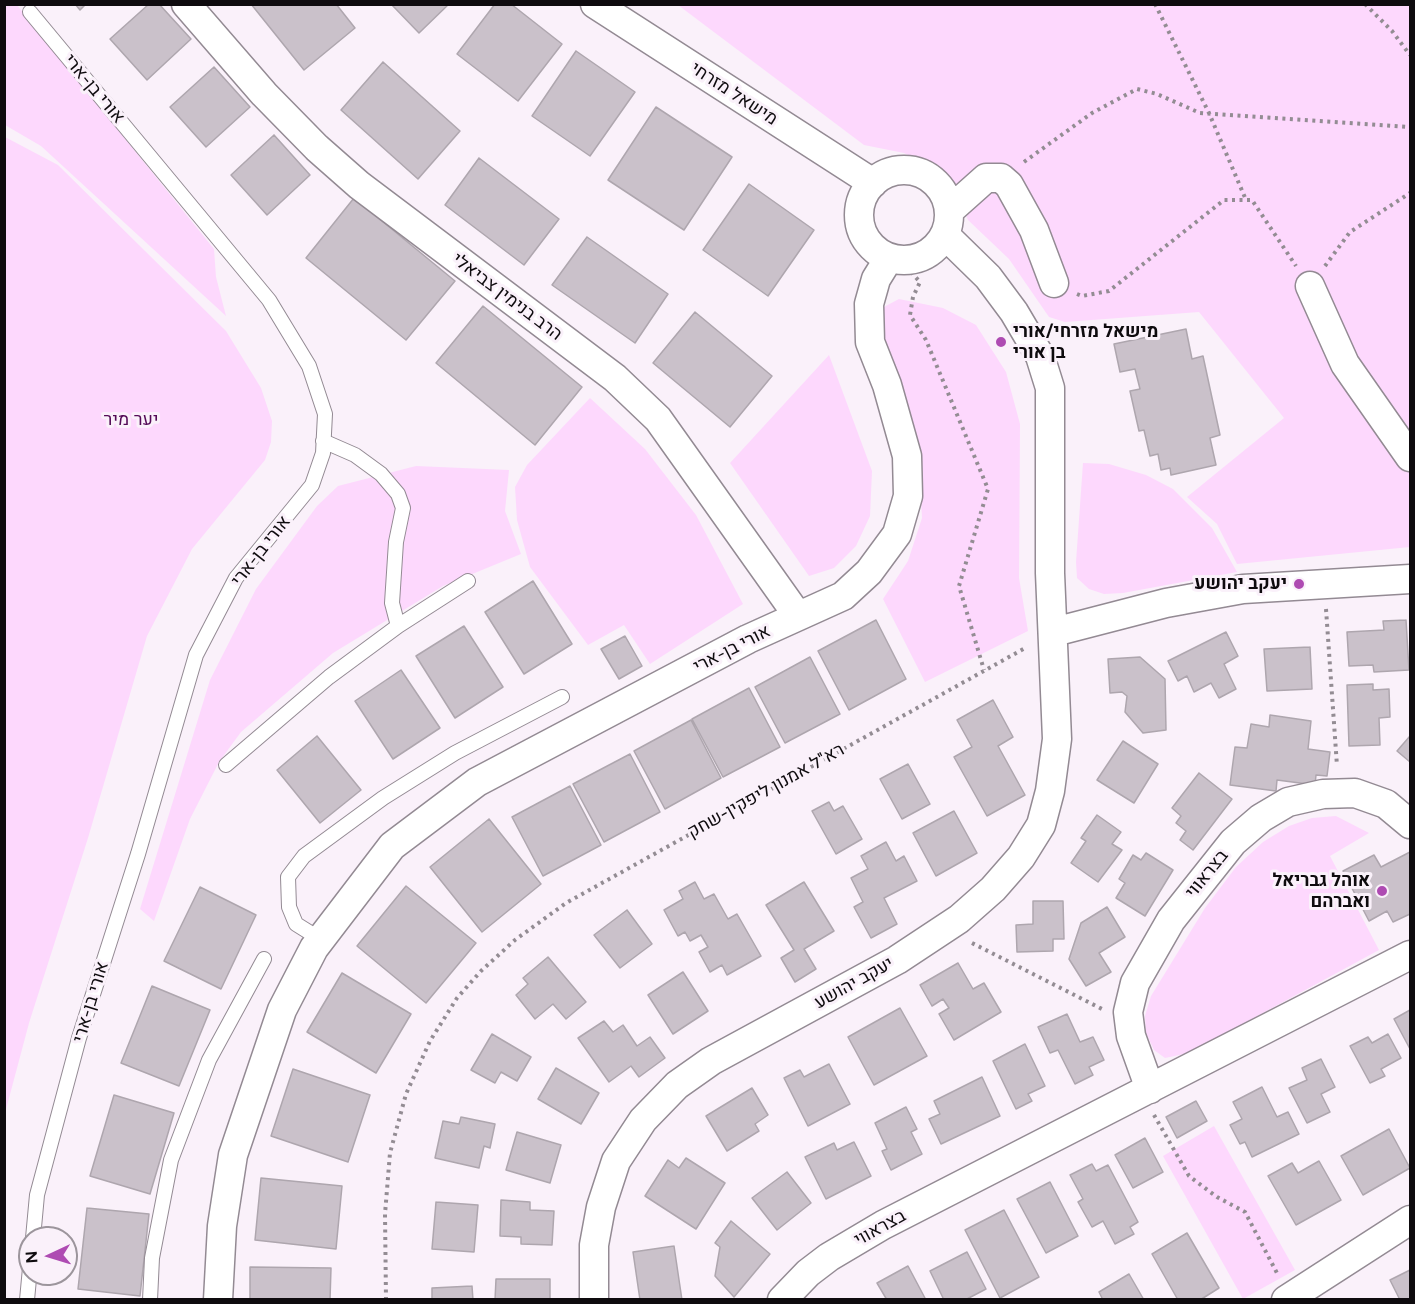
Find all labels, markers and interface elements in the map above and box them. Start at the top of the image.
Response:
street label: אורי בן-ארי [59,50,129,128]
street label: מישאל מזרחי [686,58,782,130]
street label: הרב בנימין צביאלי [448,249,566,345]
place label: מישאל מזרחי/אורי בן אורי [1013,321,1158,364]
marker: מישאל מזרחי/אורי בן אורי [994,335,1008,349]
park label: יער מיר [104,409,158,431]
street label: אורי בן-ארי [227,511,295,591]
place label: יעקב יהושע [1194,573,1287,595]
marker: יעקב יהושע [1292,577,1306,591]
street label: אורי בן-ארי [690,620,774,678]
street label: רא"ל אמנון ליפקין-שחק [684,739,848,843]
street label: בצראווי [1181,846,1233,902]
place label: אוהל גבריאל ואברהם [1273,870,1370,912]
marker: אוהל גבריאל ואברהם [1375,884,1389,898]
street label: יעקב יהושע [811,952,897,1014]
street label: אורי בן-ארי [68,959,114,1045]
street label: בצראווי [850,1205,910,1251]
north arrow [18,1226,78,1286]
text: N [22,1250,41,1264]

